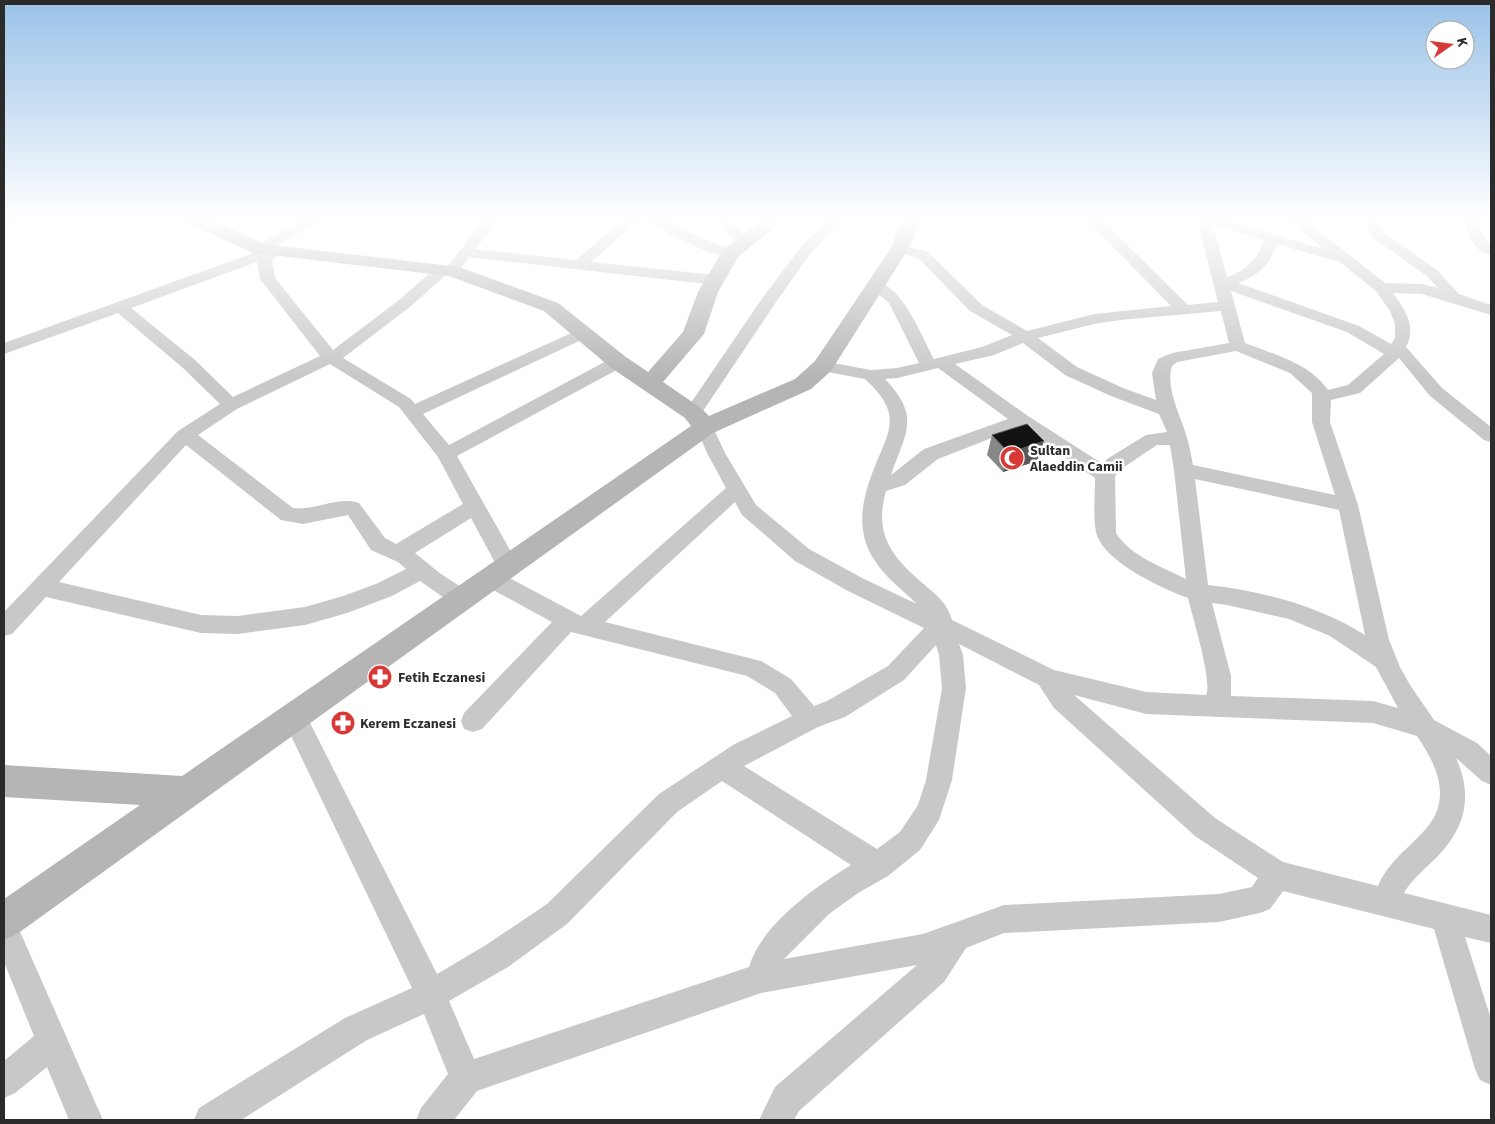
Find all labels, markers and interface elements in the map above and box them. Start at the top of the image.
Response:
north arrow [1425,20,1475,70]
text: K [1451,36,1472,49]
place label: Sultan Alaeddin Camii [1029,441,1123,477]
mosque icon: Sultan Alaeddin Camii [999,445,1025,471]
pharmacy icon: Fetih Eczanesi [367,664,393,690]
place label: Fetih Eczanesi [398,668,485,688]
pharmacy icon: Kerem Eczanesi [330,710,356,736]
place label: Kerem Eczanesi [360,714,456,734]

